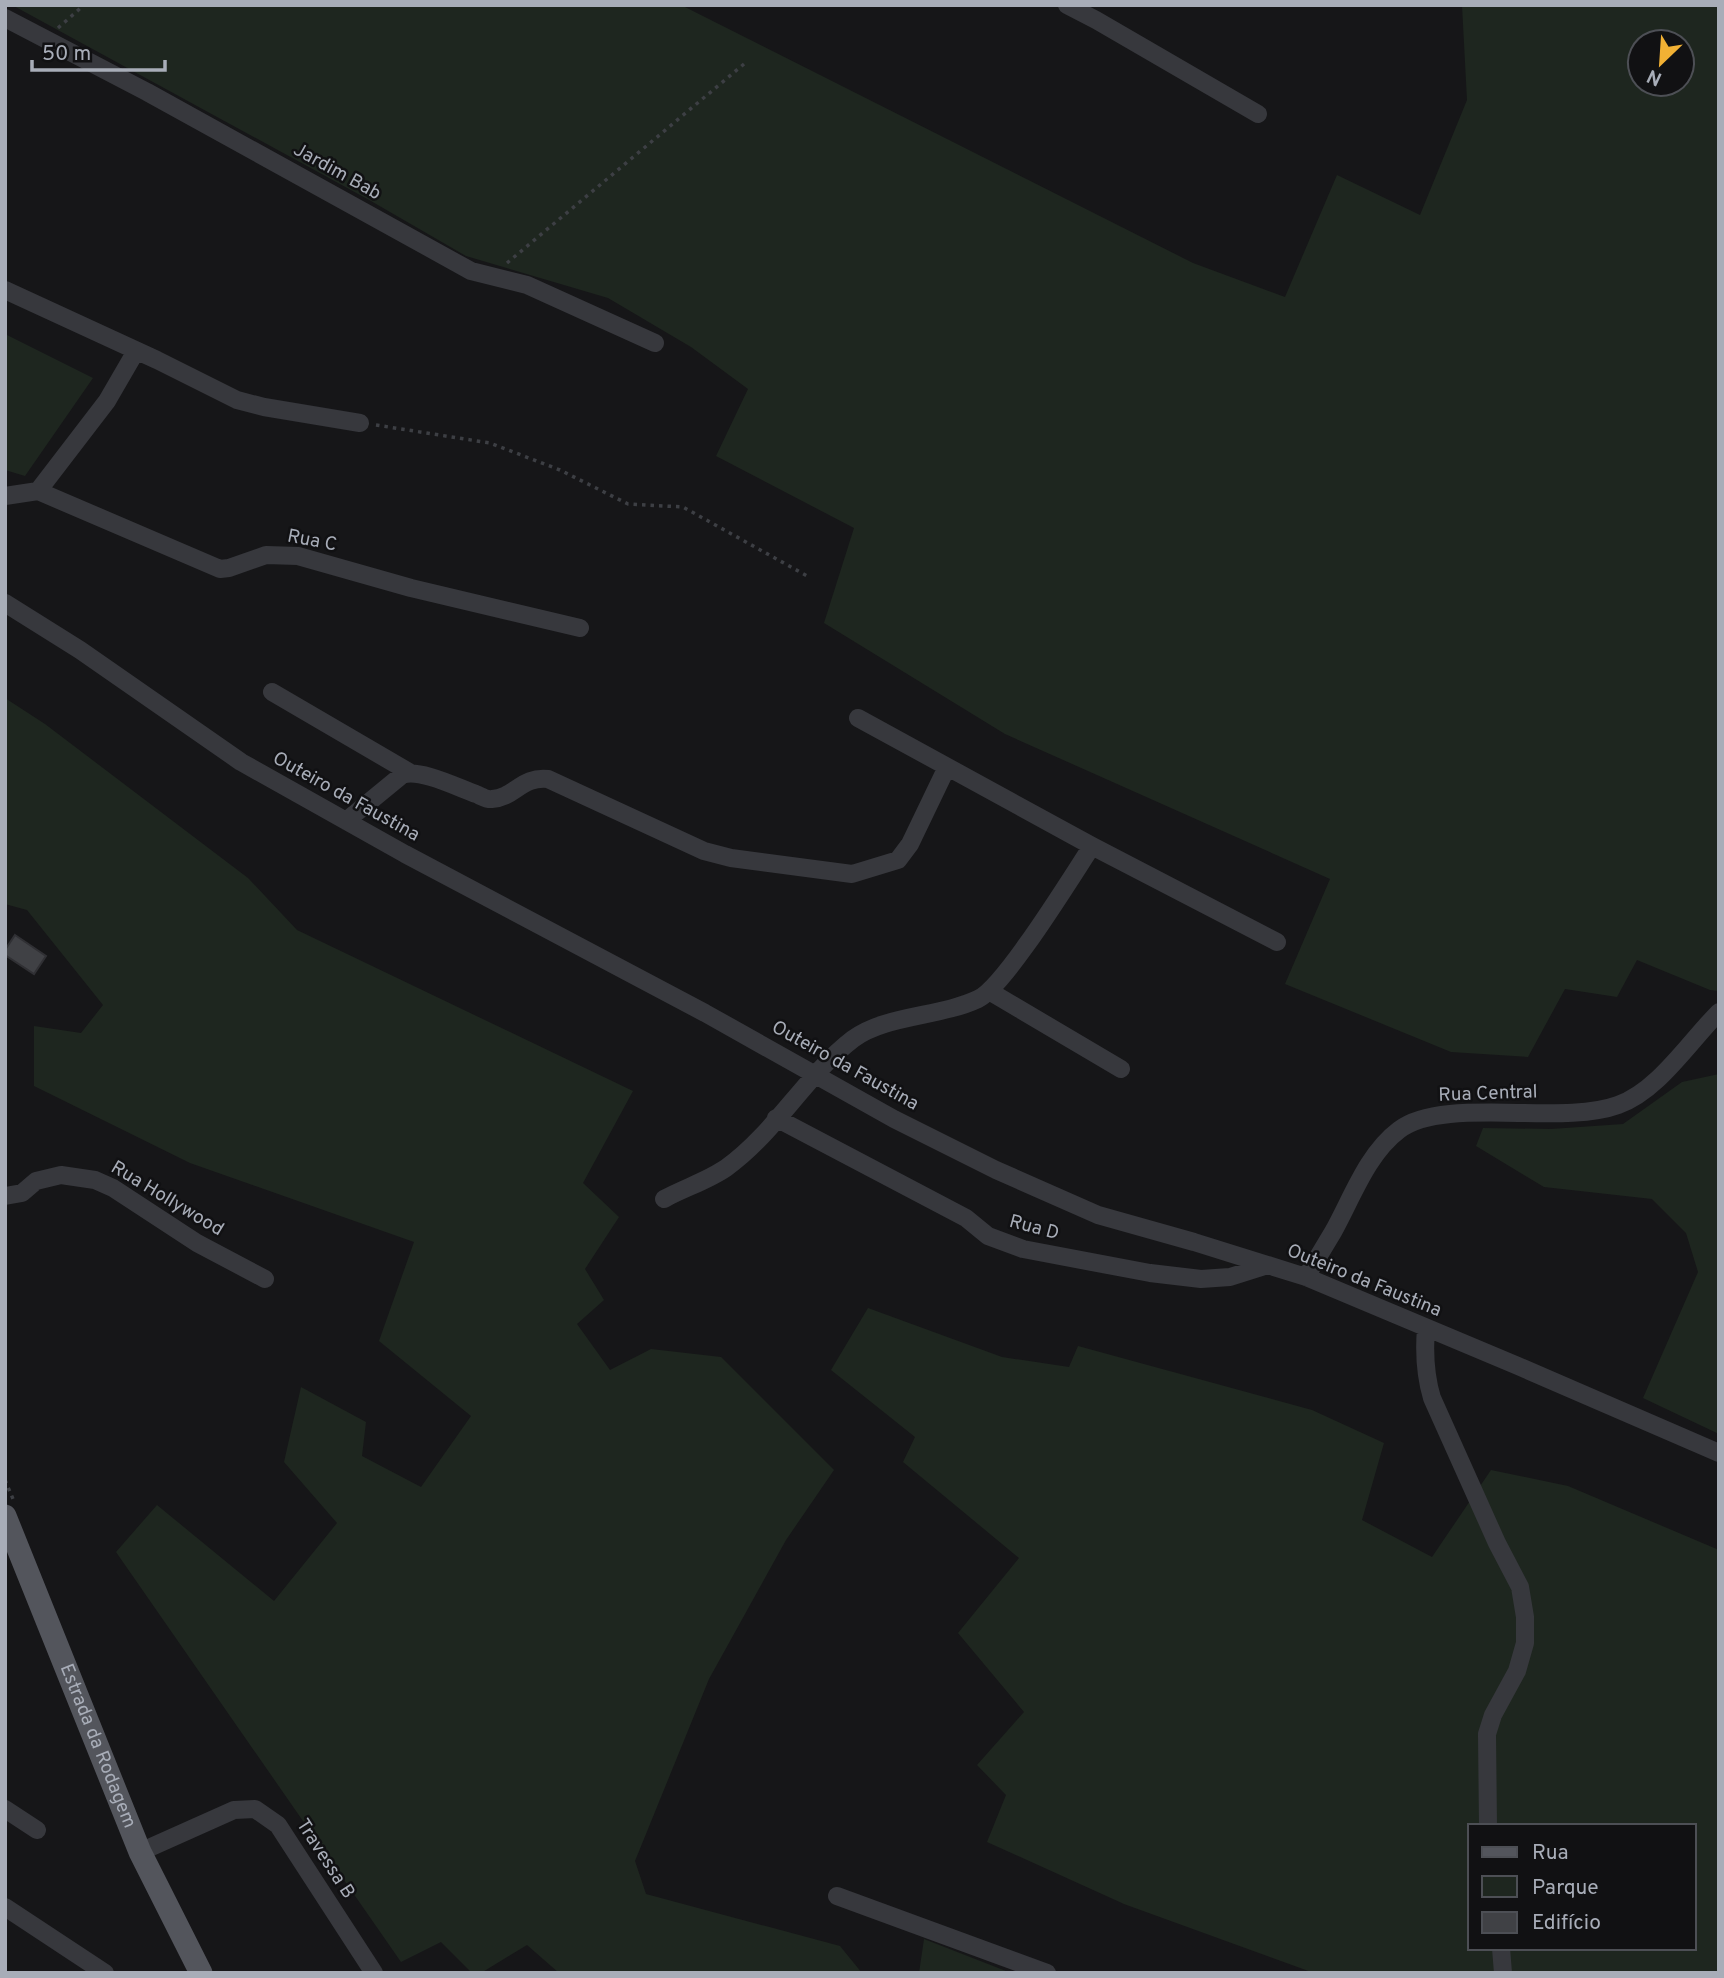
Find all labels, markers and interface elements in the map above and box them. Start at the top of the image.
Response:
scale bar [32,28,164,72]
north arrow [1626,28,1696,98]
text: 50 m [42,41,91,68]
text: N [1643,63,1666,90]
street label: Jardim Bab [289,138,385,206]
street label: Rua C [285,524,339,558]
street label: Outeiro da Faustina [268,747,424,847]
street label: Outeiro da Faustina [767,1016,923,1116]
street label: Rua Central [1438,1080,1538,1108]
street label: Rua Hollywood [106,1156,228,1242]
street label: Rua D [1006,1210,1062,1246]
street label: Outeiro da Faustina [1283,1239,1445,1323]
street label: Estrada da Rodagem [54,1660,141,1832]
street label: Travessa B [290,1814,360,1904]
legend [1468,1824,1696,1950]
text: Rua [1532,1840,1569,1867]
text: Parque [1532,1875,1599,1902]
text: Edifício [1532,1910,1601,1937]

